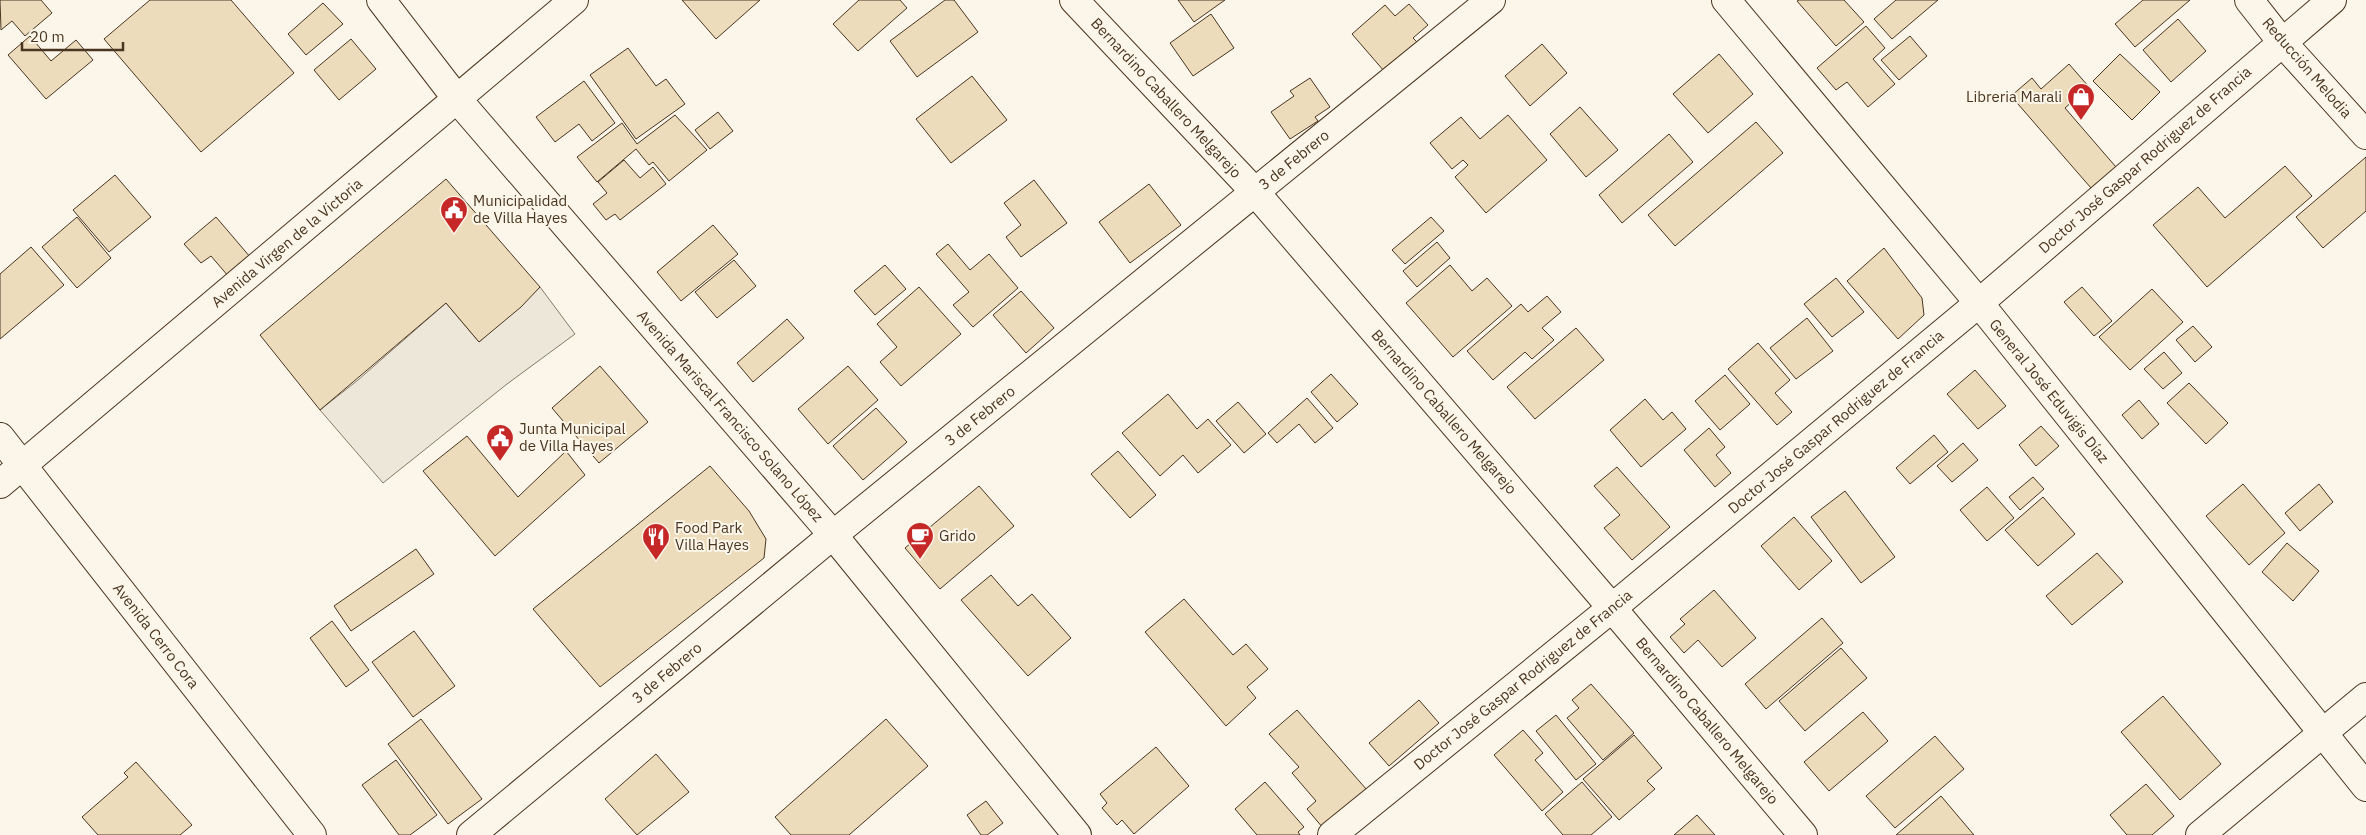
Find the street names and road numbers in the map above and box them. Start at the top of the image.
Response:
street label: Reducción Melodia [2258,13,2356,122]
street label: Bernardino Caballero Melgarejo [1087,14,1246,182]
street label: Doctor José Gaspar Rodriguez de Francia [2034,62,2255,257]
street label: 3 de Febrero [1254,125,1333,194]
street label: Avenida Virgen de la Victoria [207,174,366,311]
street label: Avenida Mariscal Francisco Solano López [633,306,828,526]
street label: General José Eduvigis Díaz [1985,315,2113,467]
street label: Bernardino Caballero Melgarejo [1368,325,1521,498]
street label: Doctor José Gaspar Rodriguez de Francia [1724,326,1947,518]
street label: 3 de Febrero [940,381,1019,450]
street label: Avenida Cerro Cora [109,579,204,692]
street label: Doctor José Gaspar Rodriguez de Francia [1409,585,1636,774]
street label: Bernardino Caballero Melgarejo [1632,633,1783,808]
street label: 3 de Febrero [628,638,706,707]

